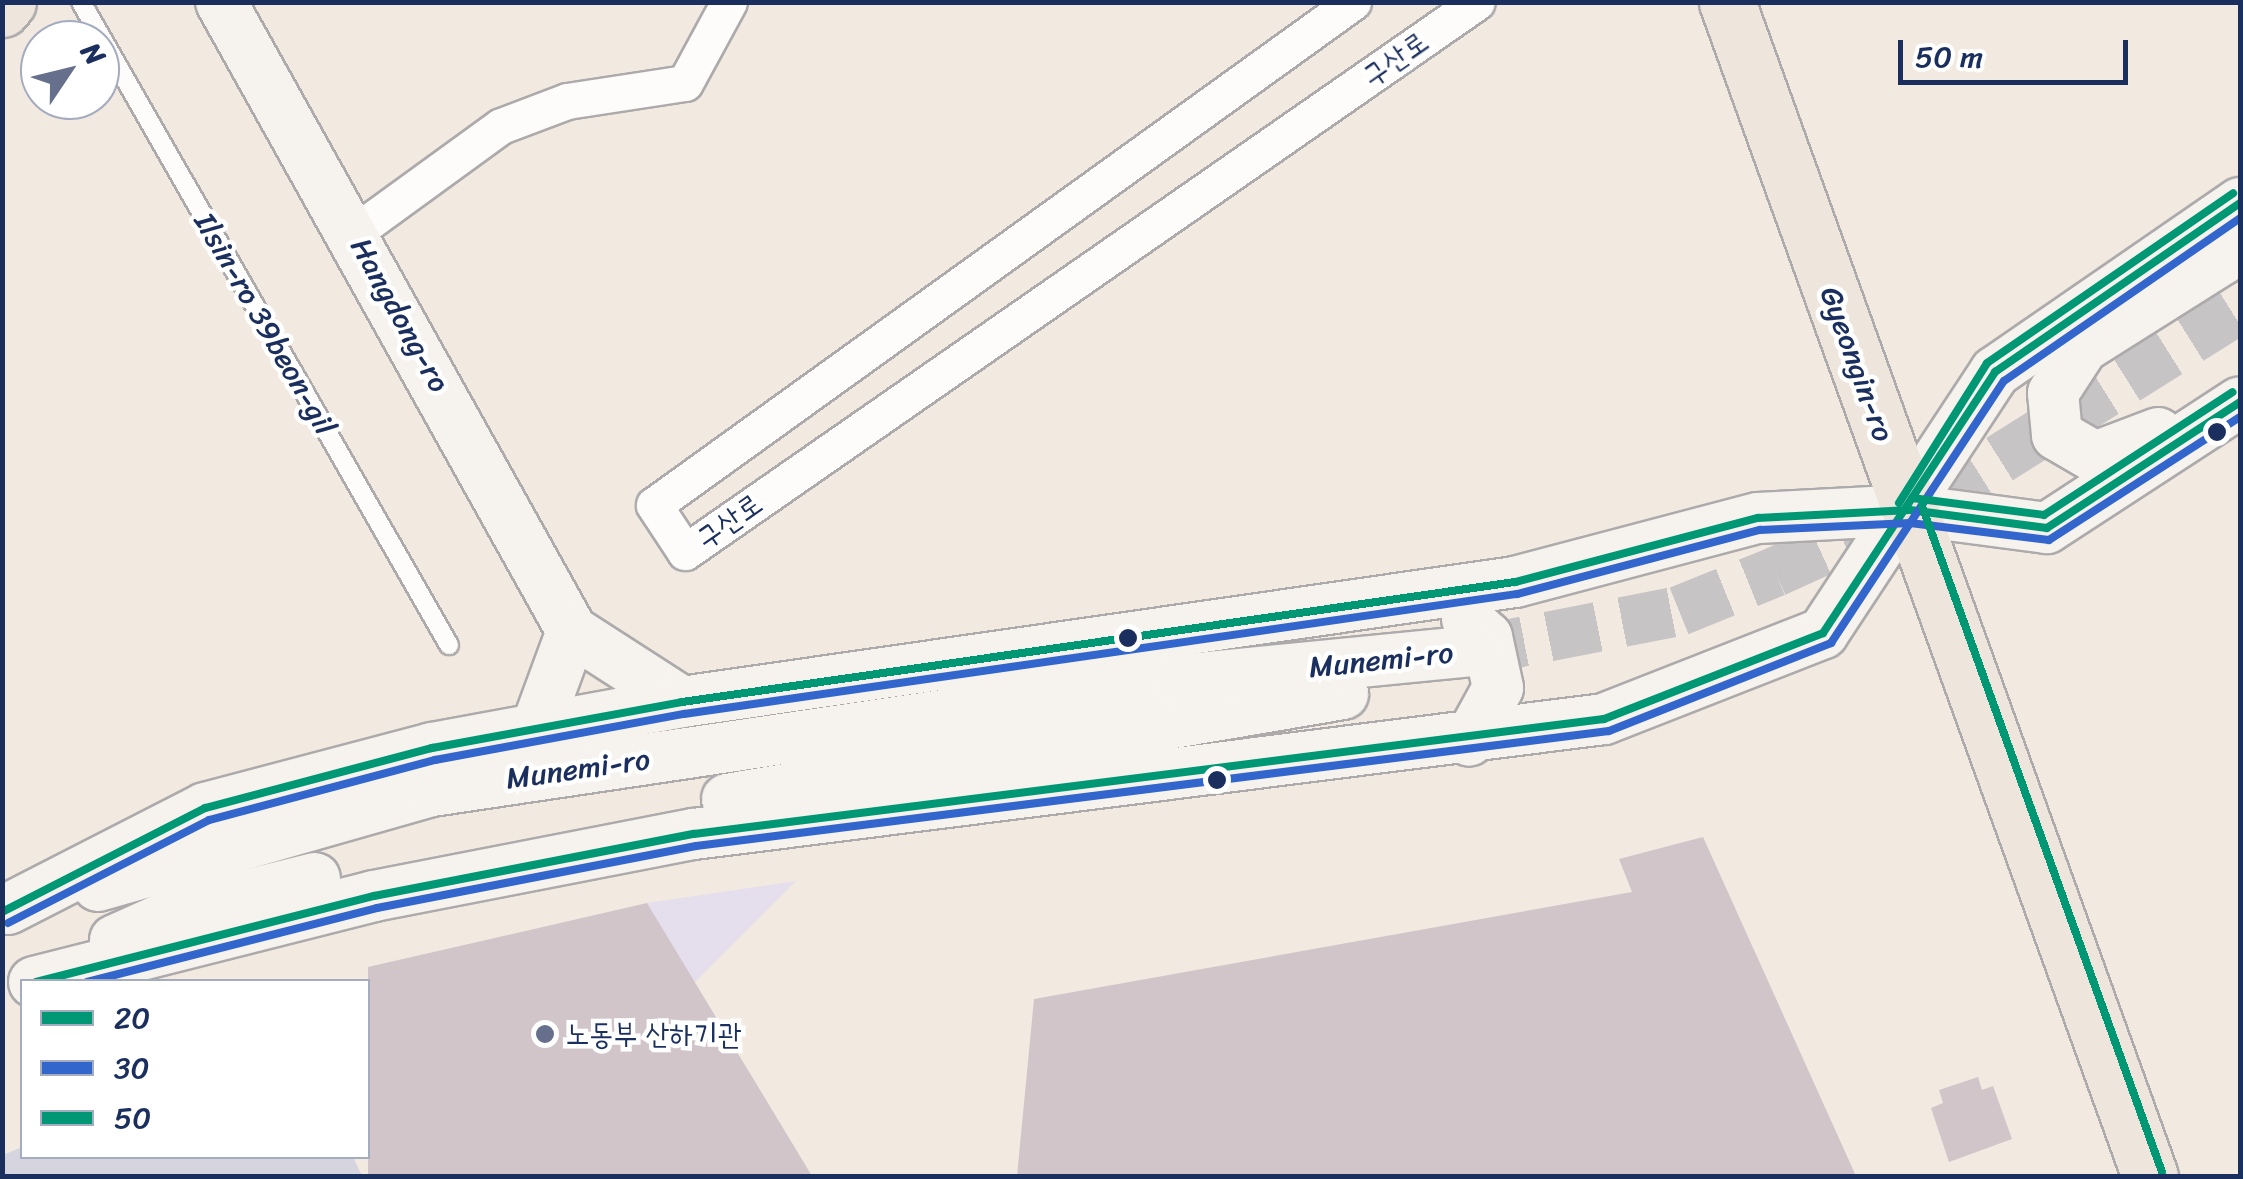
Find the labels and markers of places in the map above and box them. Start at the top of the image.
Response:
unlabelled marker [2207,422,2227,442]
unlabelled marker [1118,628,1138,648]
unlabelled marker [1207,770,1227,790]
place label: 노동부 산하기관 [565,1016,742,1052]
marker: 노동부 산하기관 [534,1023,556,1045]

